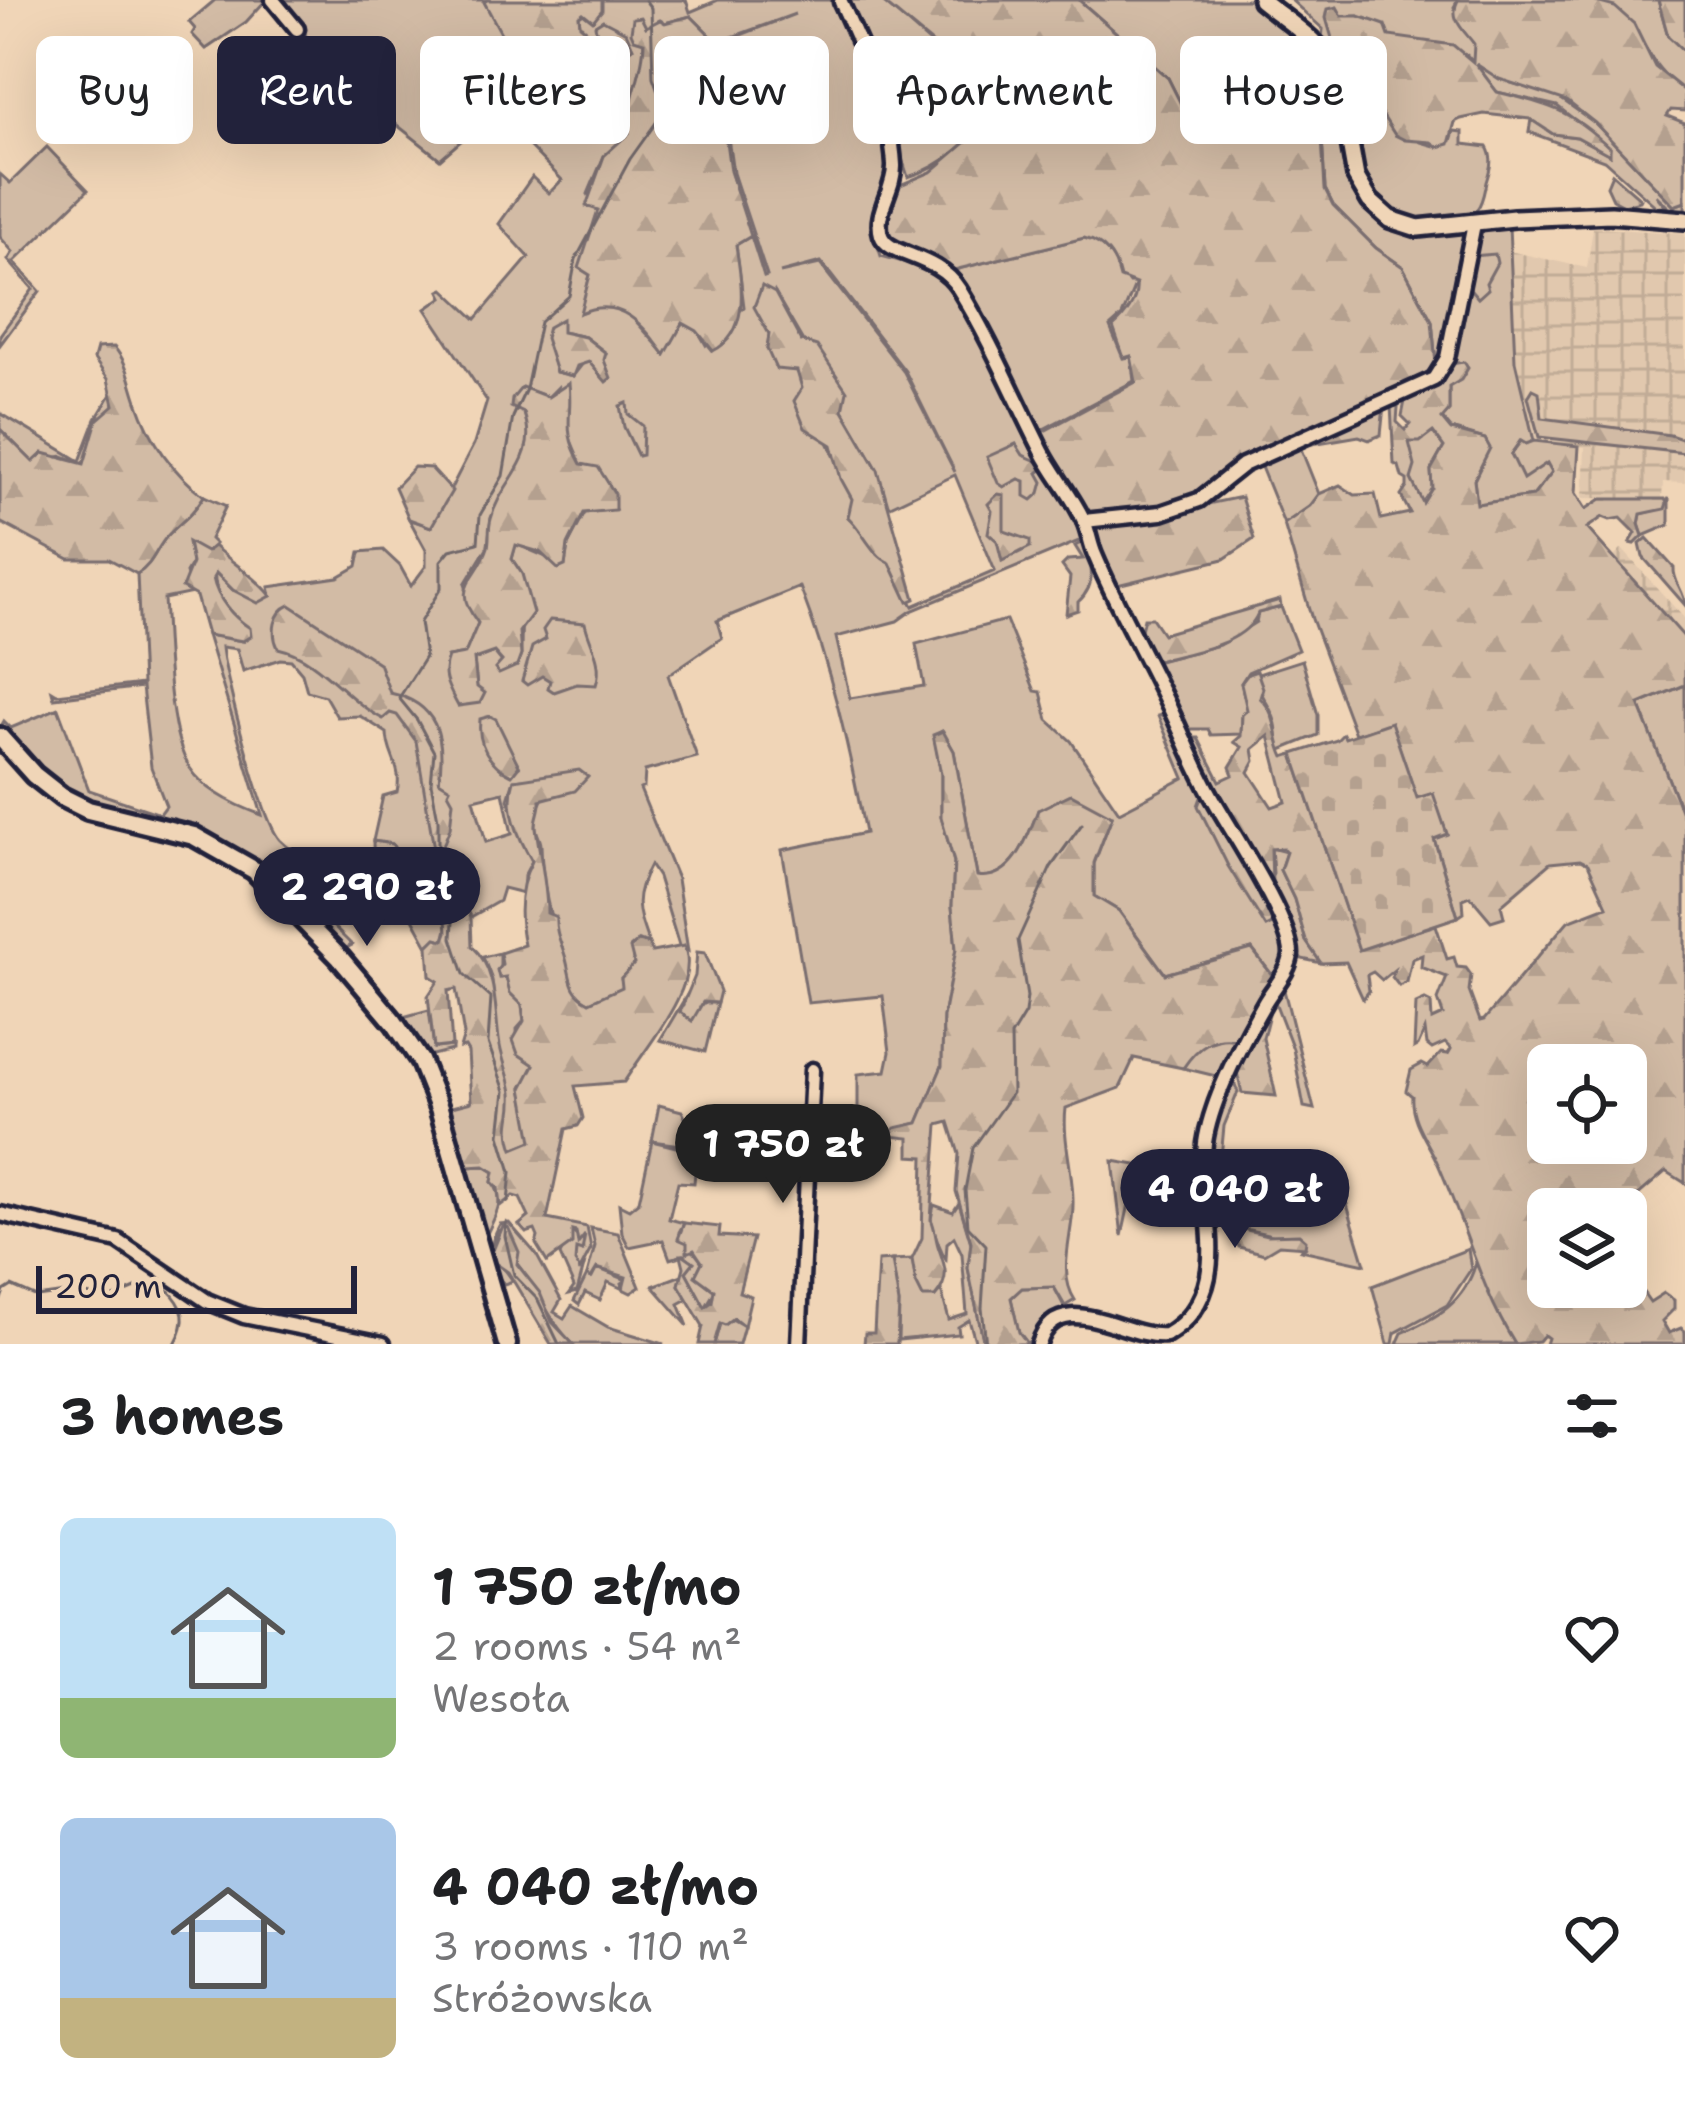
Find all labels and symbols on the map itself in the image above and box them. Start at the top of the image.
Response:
pin: 2 290 zł [243,847,491,949]
pin: 1 750 zł [659,1104,907,1206]
pin: 4 040 zł [1111,1149,1359,1251]
scale bar [36,1260,357,1313]

